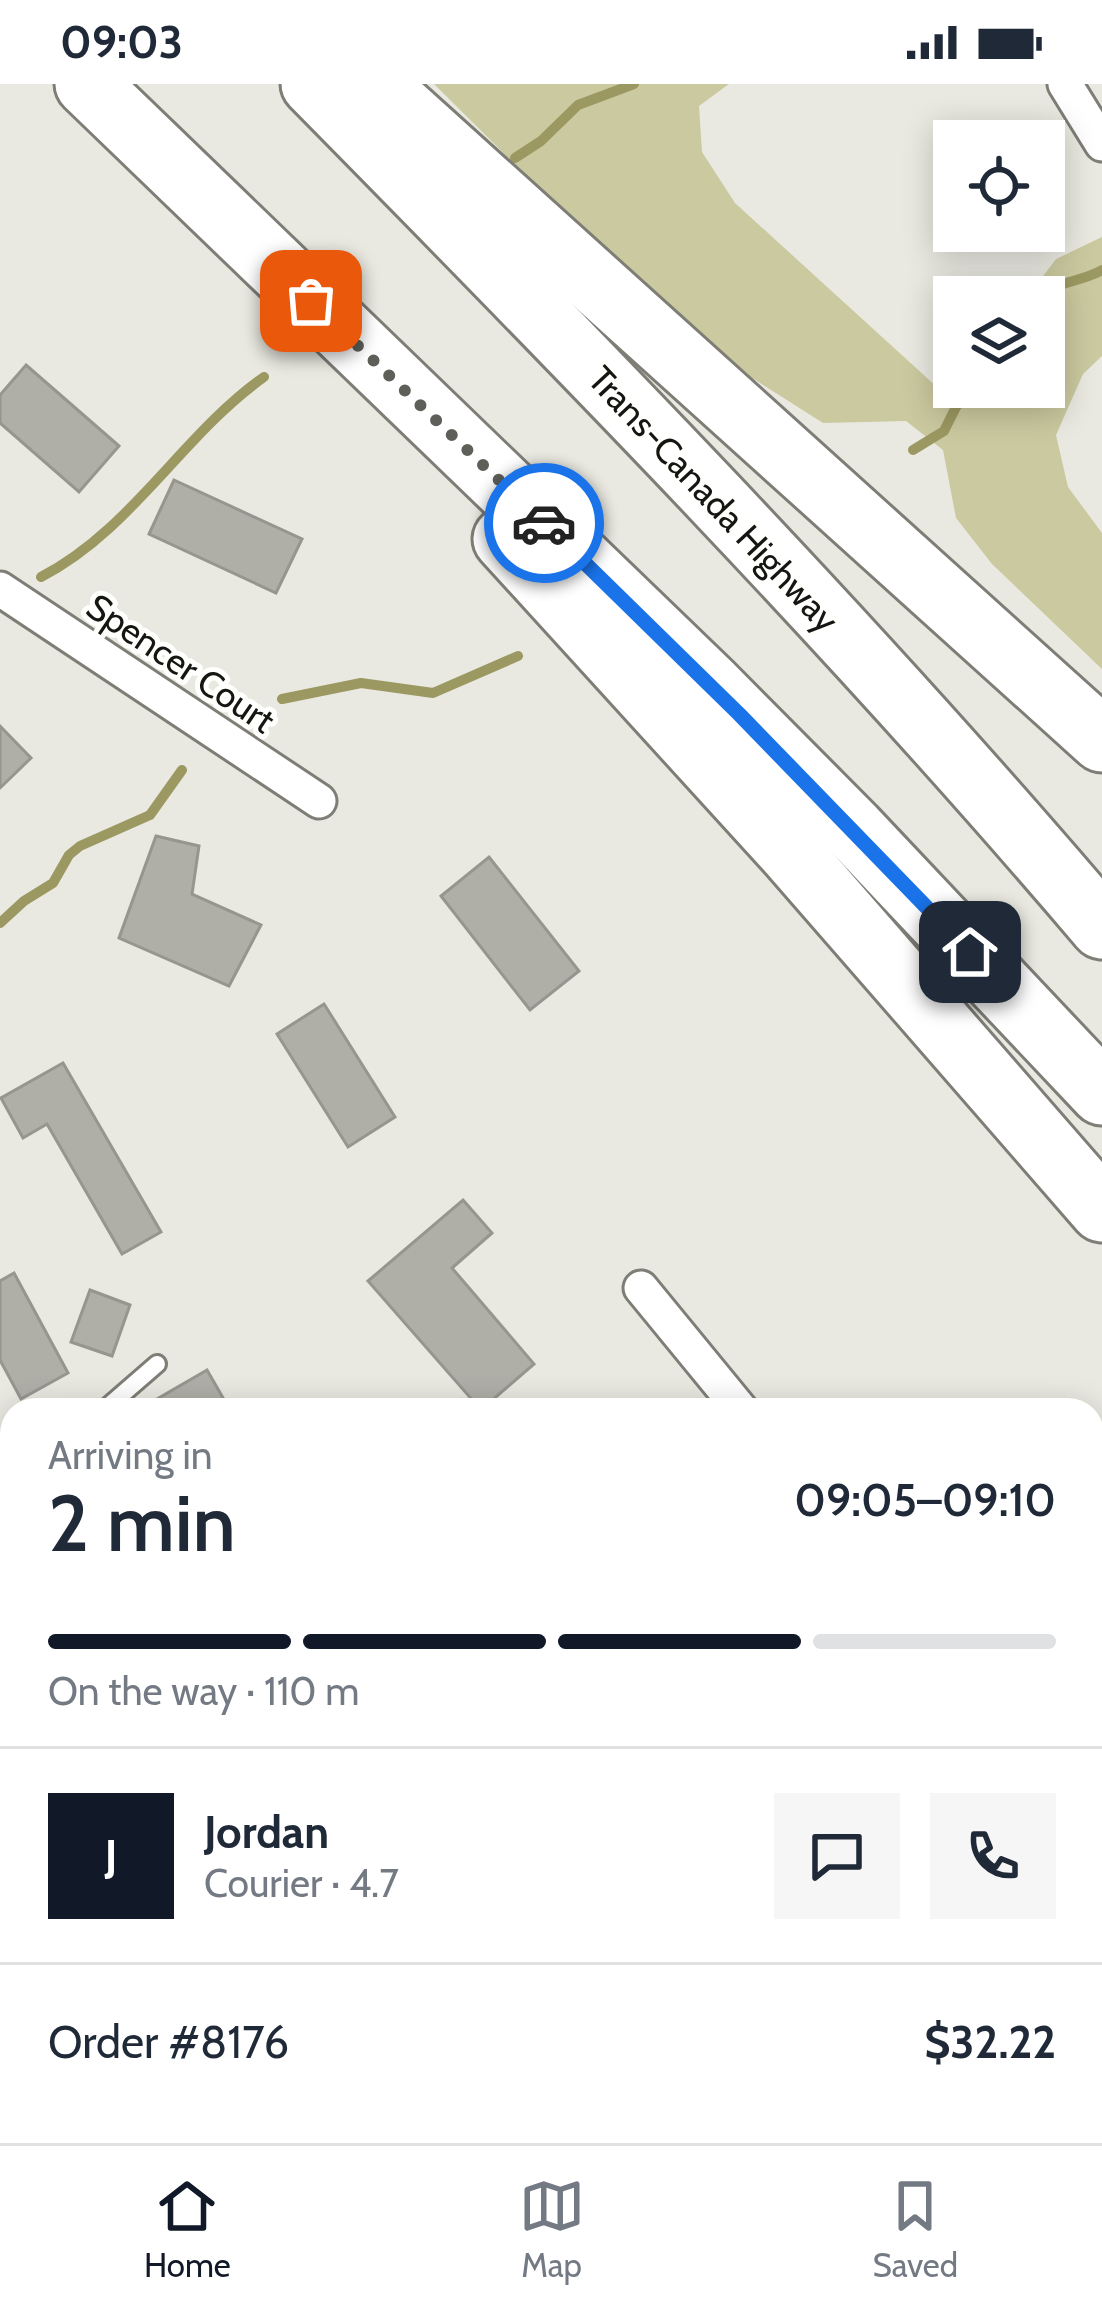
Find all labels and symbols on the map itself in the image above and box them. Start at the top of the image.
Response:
pin [260,250,362,352]
street label: Trans-Canada Highway [579,357,849,641]
courier [484,463,604,583]
street label: Spencer Court [79,584,283,742]
pin [919,901,1021,1003]

